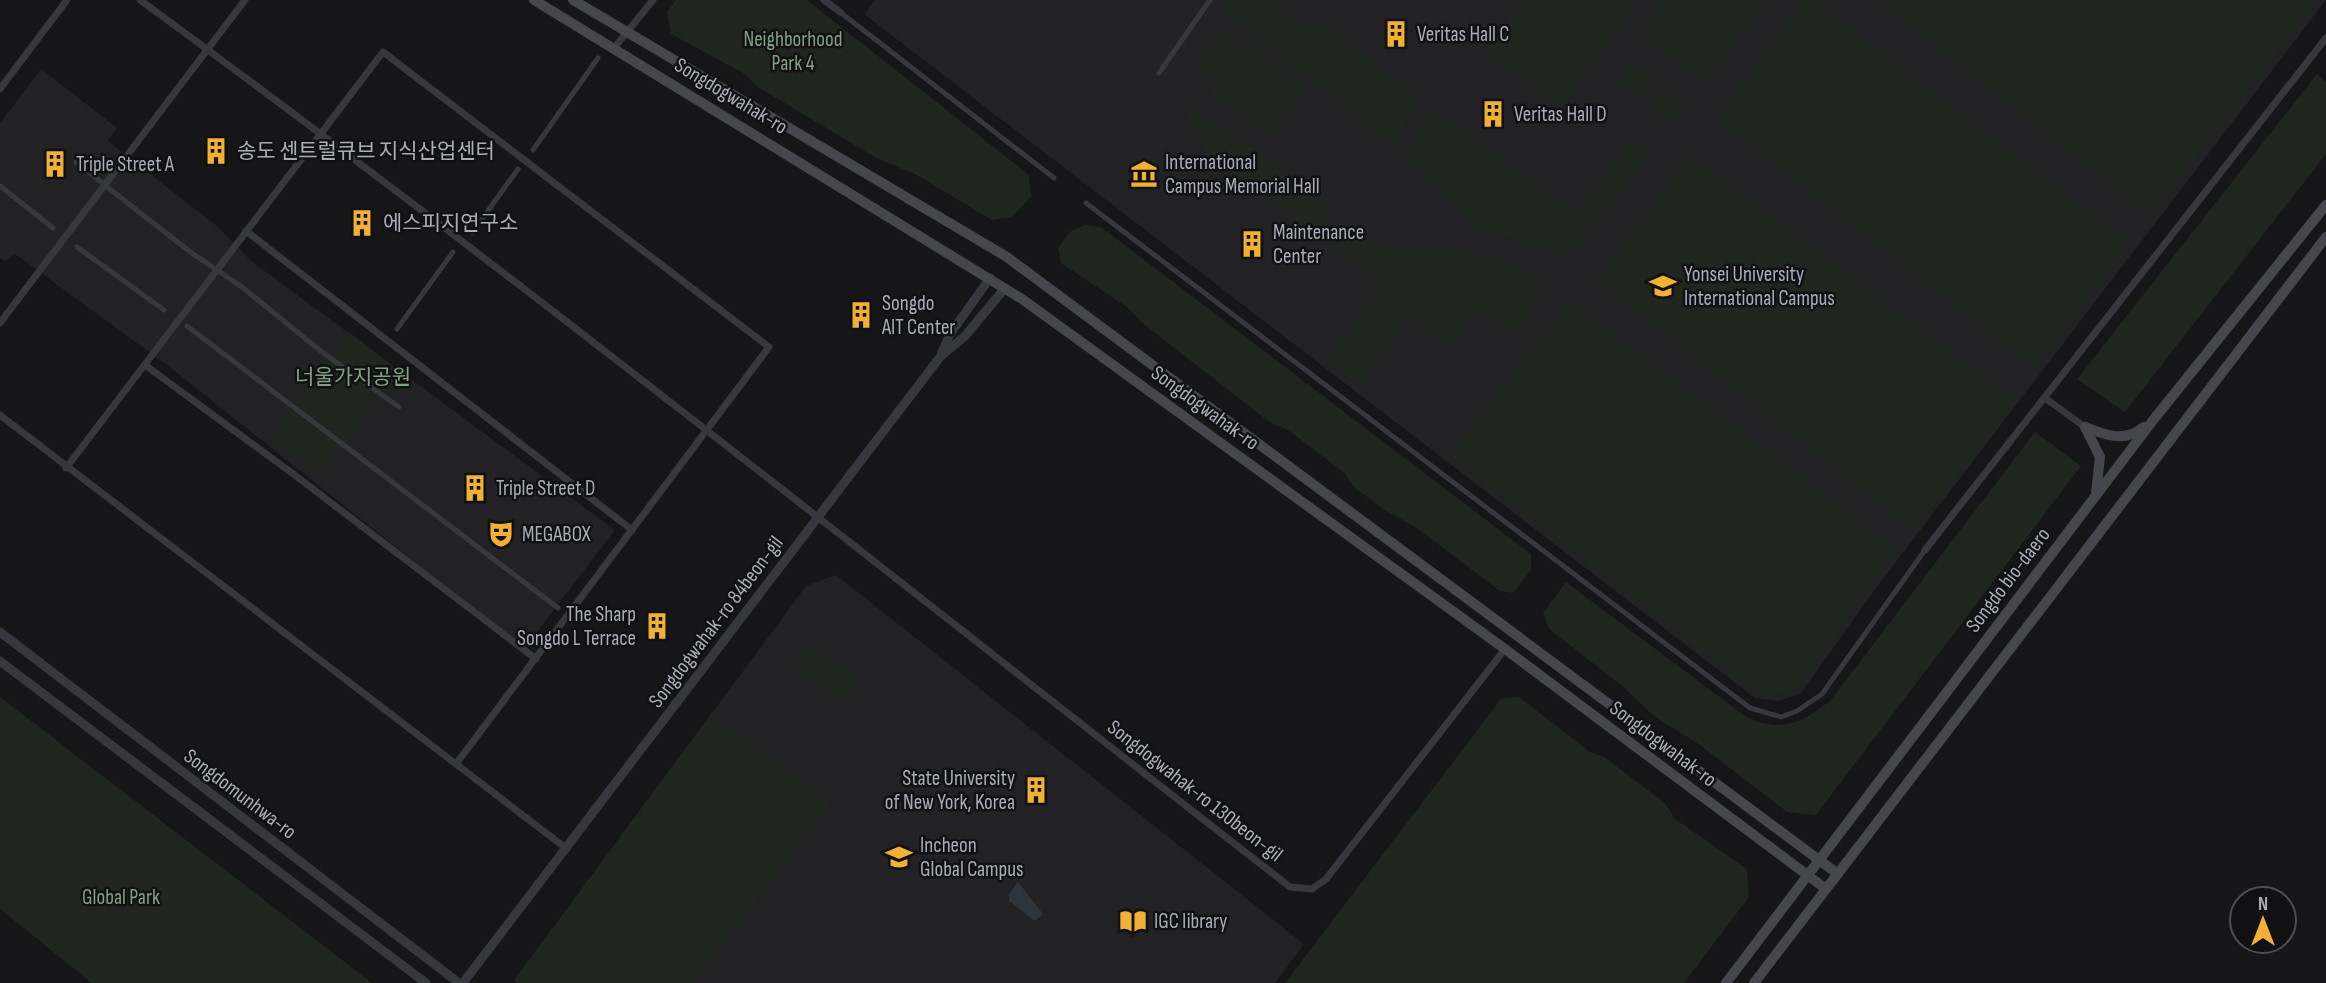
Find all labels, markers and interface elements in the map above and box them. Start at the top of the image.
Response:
building icon: Veritas Hall C [1381,19,1411,49]
place label: Veritas Hall C [1417,22,1510,47]
park label: Neighborhood Park 4 [743,27,843,76]
street label: Songdogwahak-ro [670,52,792,140]
building icon: Veritas Hall D [1478,99,1508,129]
place label: Veritas Hall D [1514,102,1607,127]
building icon: 송도 센트럴큐브 지식산업센터 [201,136,231,166]
place label: 송도 센트럴큐브 지식산업센터 [237,139,495,164]
building icon: Triple Street A [40,149,70,179]
place label: International Campus Memorial Hall [1165,150,1320,199]
place label: Triple Street A [76,152,175,177]
museum icon: International Campus Memorial Hall [1129,159,1159,189]
building icon: 에스피지연구소 [347,208,377,238]
place label: 에스피지연구소 [383,211,518,236]
place label: Maintenance Center [1273,220,1364,269]
building icon: Maintenance Center [1237,229,1267,259]
place label: Yonsei University International Campus [1684,262,1835,311]
school or university icon: Yonsei University International Campus [1648,271,1678,301]
place label: Songdo AIT Center [881,291,955,340]
building icon: Songdo AIT Center [846,300,876,330]
street label: Songdogwahak-ro [1146,360,1264,456]
park label: 너울가지공원 [295,365,411,390]
building icon: Triple Street D [460,473,490,503]
place label: Triple Street D [496,476,595,501]
theatre icon: MEGABOX [486,519,516,549]
place label: MEGABOX [522,522,591,547]
street label: Songdo bio-daero [1961,523,2055,637]
street label: Songdogwahak-ro 84beon-gil [643,531,789,713]
place label: The Sharp Songdo L Terrace [517,602,636,651]
building icon: The Sharp Songdo L Terrace [642,611,672,641]
street label: Songdogwahak-ro [1605,696,1721,792]
street label: Songdogwahak-ro 130beon-gil [1102,715,1288,867]
street label: Songdomunhwa-ro [179,744,301,844]
place label: State University of New York, Korea [885,766,1015,815]
building icon: State University of New York, Korea [1021,775,1051,805]
place label: Incheon Global Campus [920,833,1024,882]
school or university icon: Incheon Global Campus [884,842,914,872]
park label: Global Park [82,885,160,910]
north arrow [2228,885,2298,955]
text: N [2258,893,2268,916]
library icon: IGC library [1118,906,1148,936]
place label: IGC library [1154,909,1227,934]

